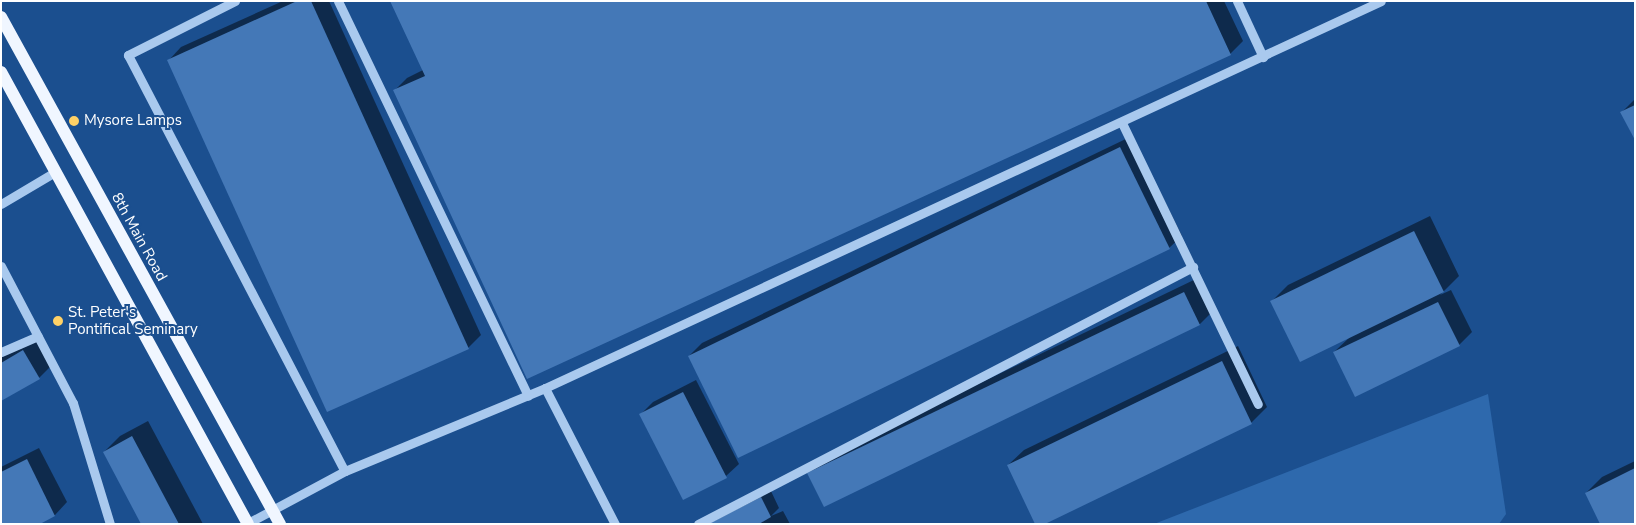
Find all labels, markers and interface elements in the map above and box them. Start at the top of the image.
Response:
place label: Mysore Lamps [84,112,182,130]
marker: Mysore Lamps [68,115,80,127]
street label: 8th Main Road [107,190,171,284]
place label: St. Peter's Pontifical Seminary [68,303,198,338]
marker: St. Peter's Pontifical Seminary [52,315,64,327]

